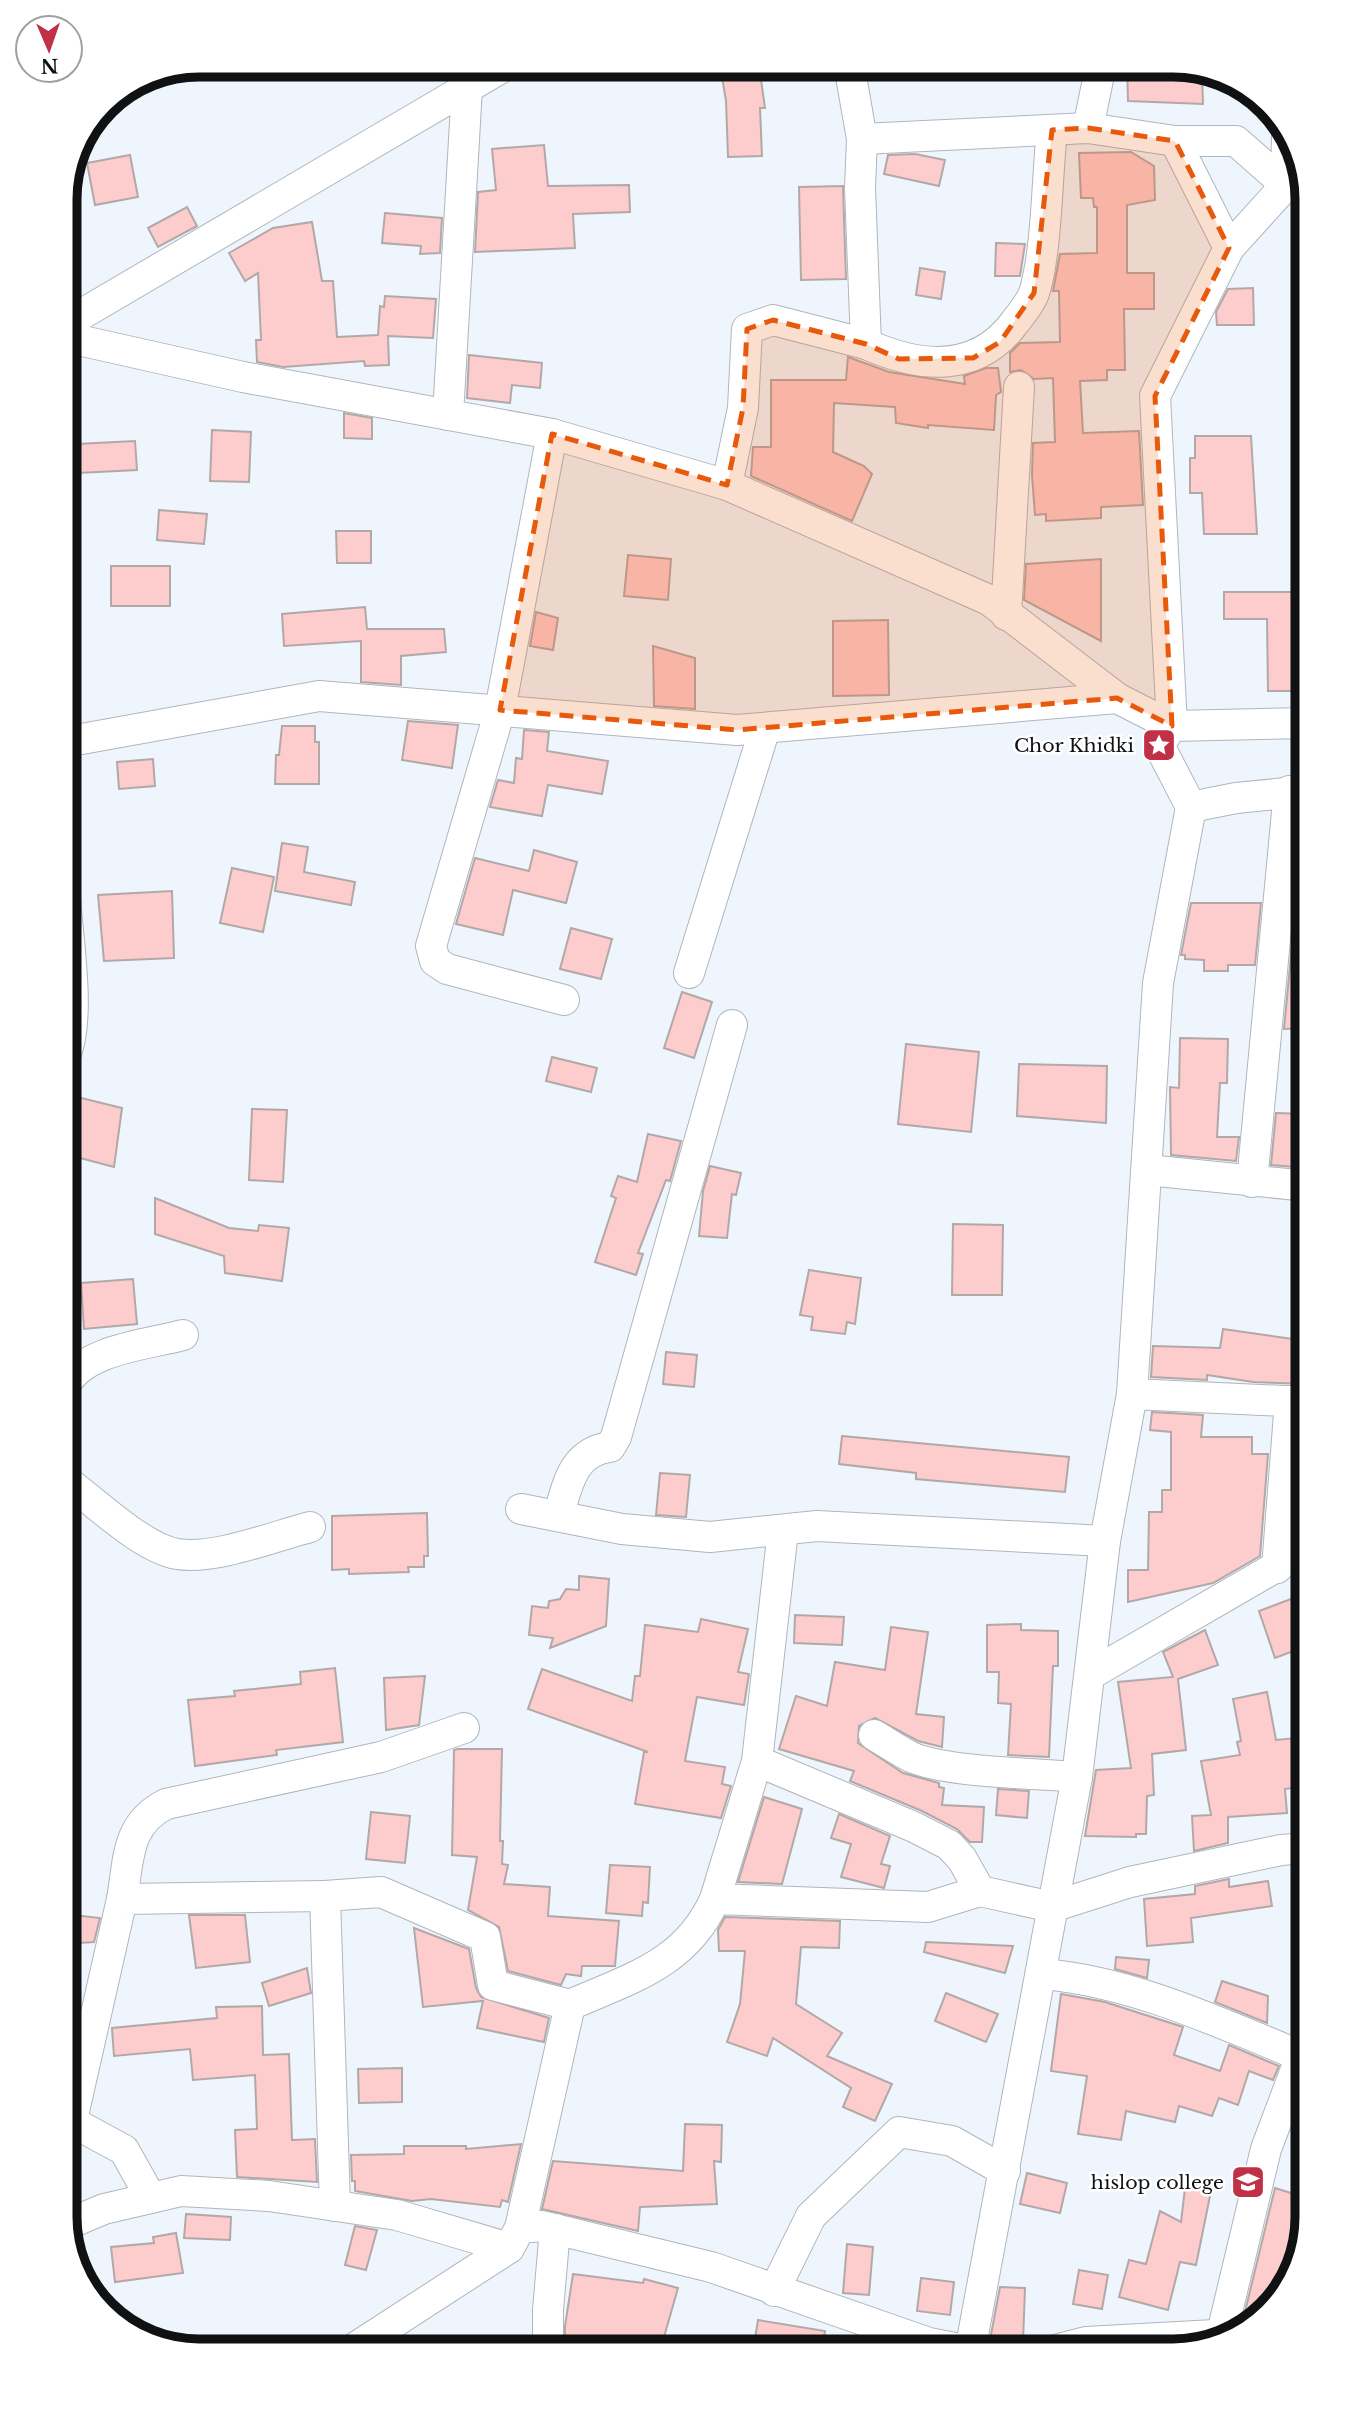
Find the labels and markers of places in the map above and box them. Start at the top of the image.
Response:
place icon: Chor Khidki [1140,726,1178,764]
place label: Chor Khidki [1014,734,1135,757]
school or university icon: hislop college [1229,2163,1267,2201]
place label: hislop college [1091,2171,1224,2194]

